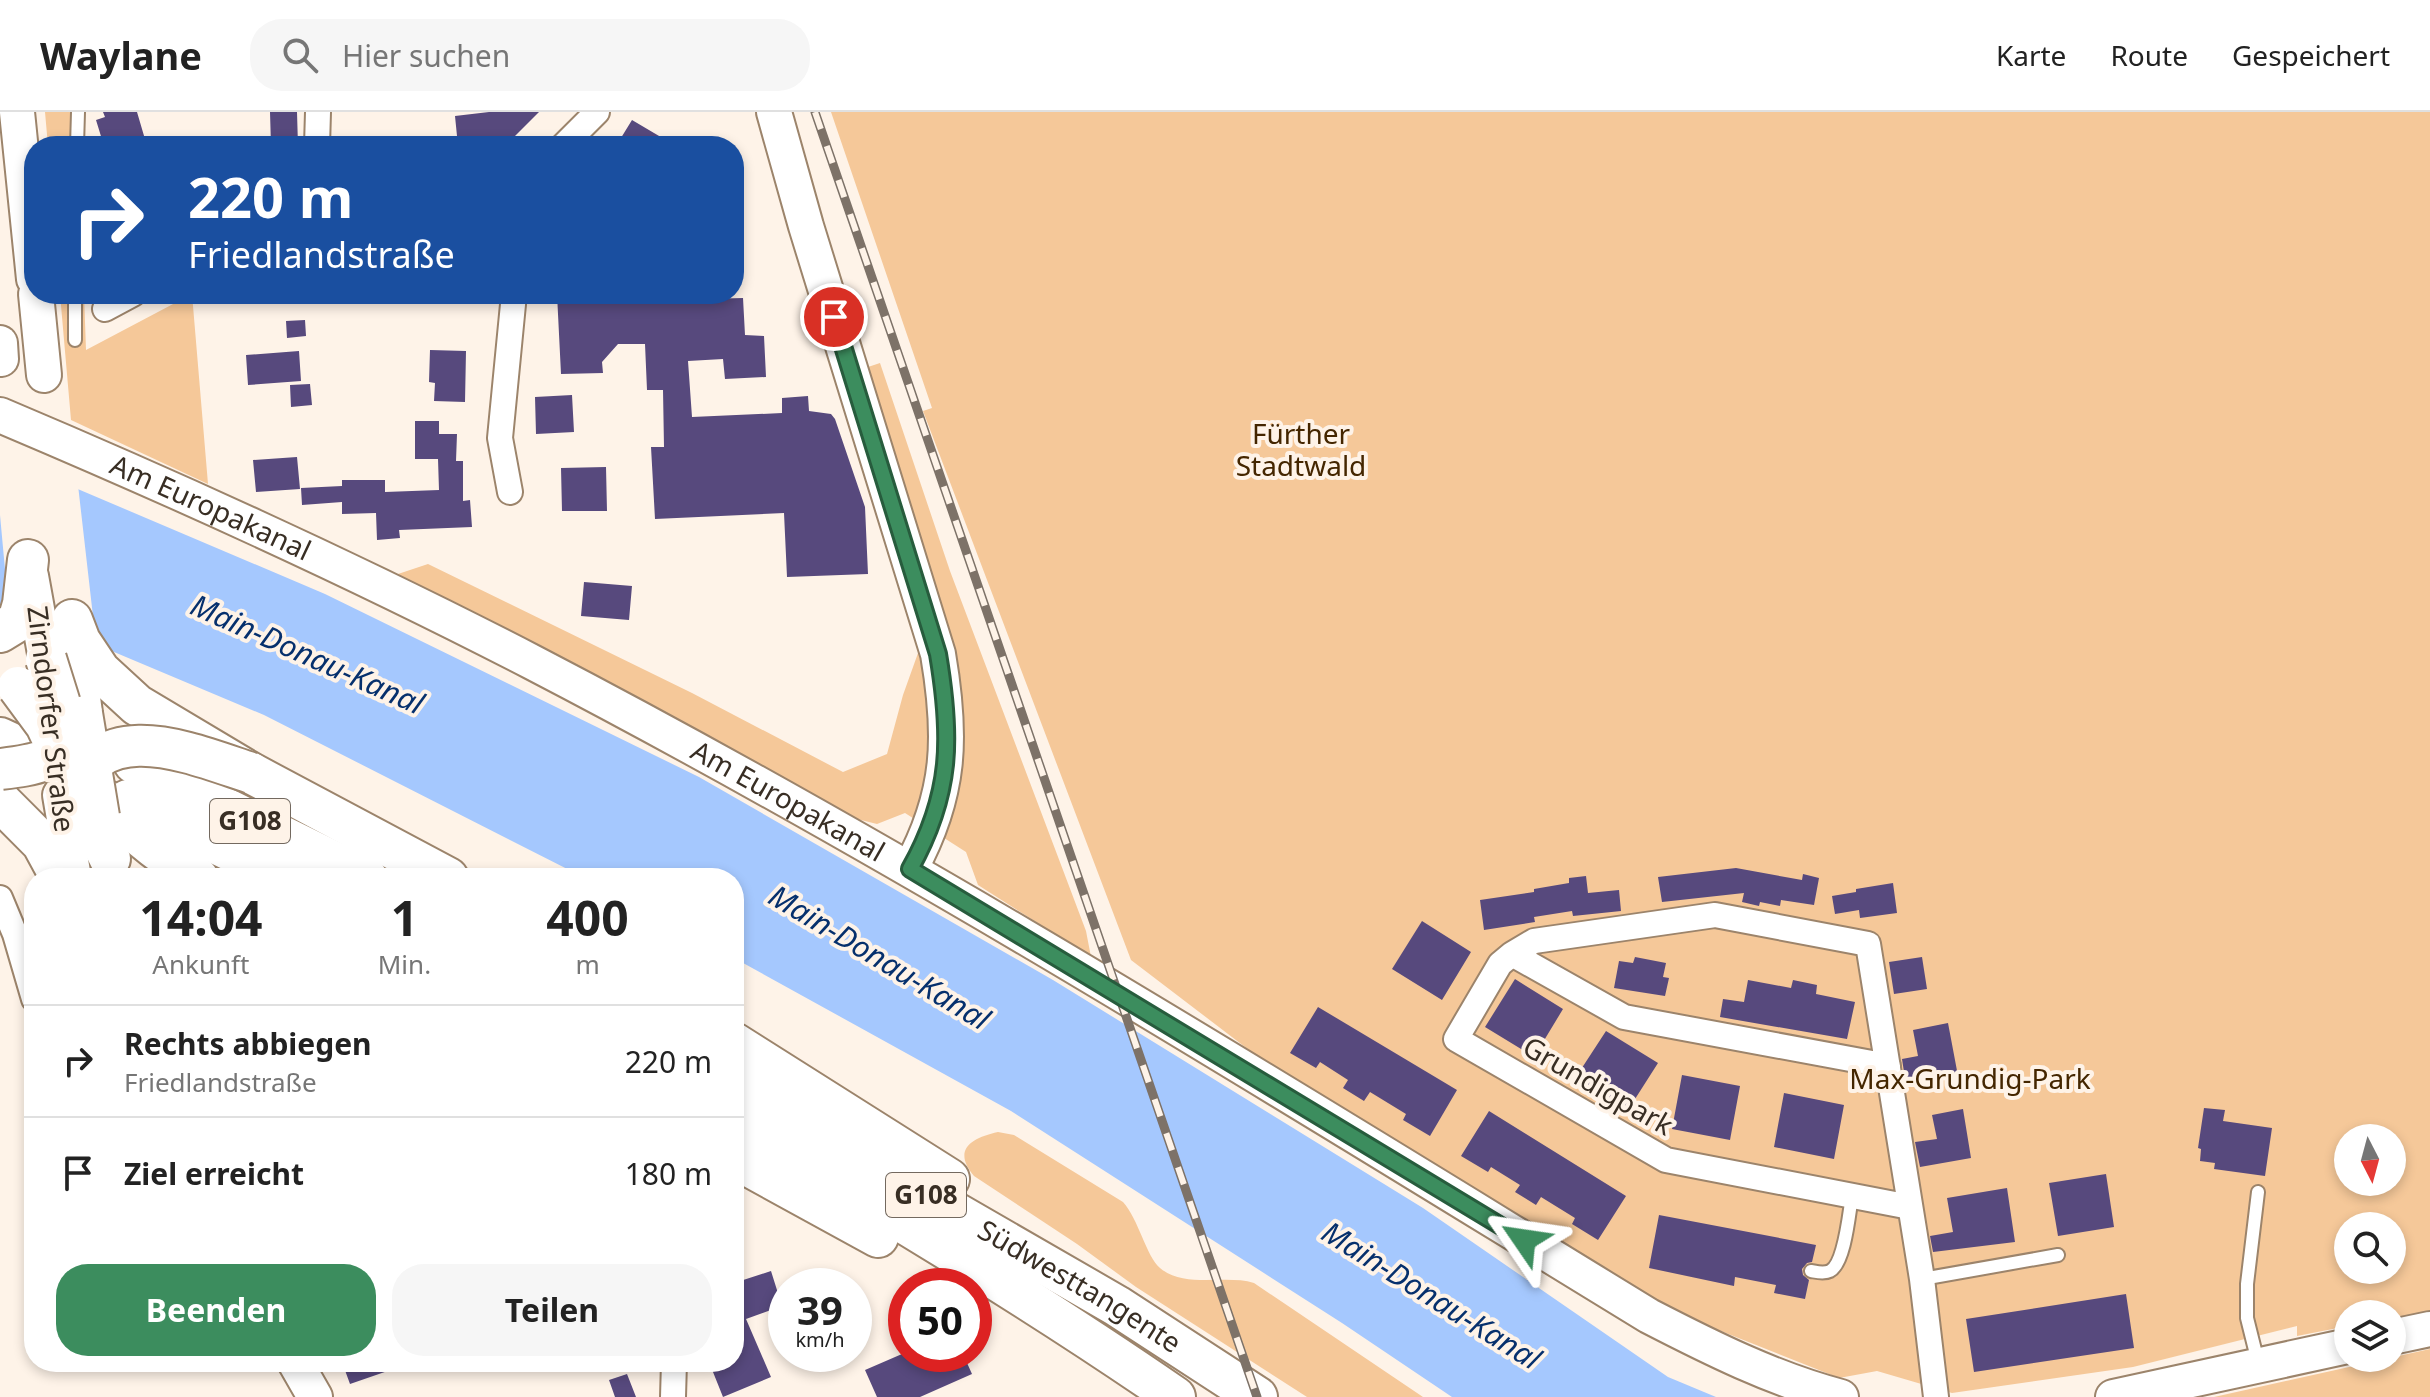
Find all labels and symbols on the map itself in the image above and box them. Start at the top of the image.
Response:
pin [800,283,868,351]
park label: Fürther Stadtwald [1236,414,1366,484]
street label: Am Europakanal [105,445,317,568]
water label: Main-Donau-Kanal [185,584,432,724]
street label: Zirndorfer Straße [19,604,85,834]
street label: Am Europakanal [685,731,892,870]
road number: G108 [210,799,290,843]
water label: Main-Donau-Kanal [762,875,999,1040]
street label: Grundigpark [1516,1027,1681,1144]
park label: Max-Grundig-Park [1849,1059,2091,1097]
north arrow [2334,1124,2406,1196]
road number: G108 [886,1173,966,1217]
position arrow [1482,1198,1566,1282]
street label: Südwesttangente [972,1210,1189,1361]
water label: Main-Donau-Kanal [1315,1211,1550,1379]
speed limit sign: 50 [888,1268,992,1372]

